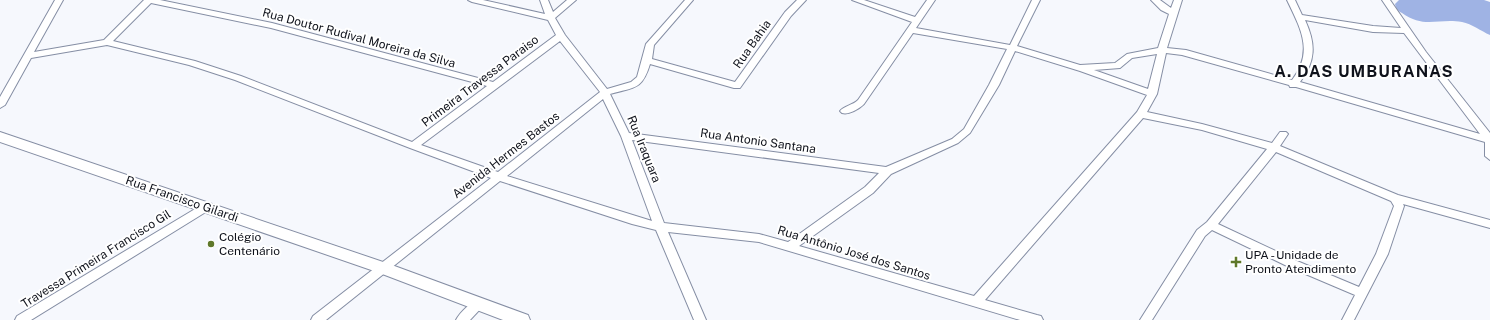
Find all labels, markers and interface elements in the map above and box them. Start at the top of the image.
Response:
street label: Rua Doutor Rudival Moreira da Silva [261,5,457,71]
street label: Rua Bahia [730,17,774,71]
street label: Primeira Travessa Paraiso [419,32,541,130]
district label: A. DAS UMBURANAS [1274,62,1454,81]
street label: Avenida Hermes Bastos [450,109,562,201]
street label: Rua Iraquara [624,114,664,184]
street label: Rua Antonio Santana [699,126,817,156]
street label: Rua Francisco Gilardi [124,173,240,225]
street label: Travessa Primeira Francisco Gil [19,207,174,311]
street label: Rua Antônio José dos Santos [776,223,932,283]
place label: Colégio Centenário [219,230,280,258]
marker: Colégio Centenário [206,239,216,249]
place label: UPA - Unidade de Pronto Atendimento [1245,248,1357,276]
marker: UPA - Unidade de Pronto Atendimento [1230,256,1242,268]

